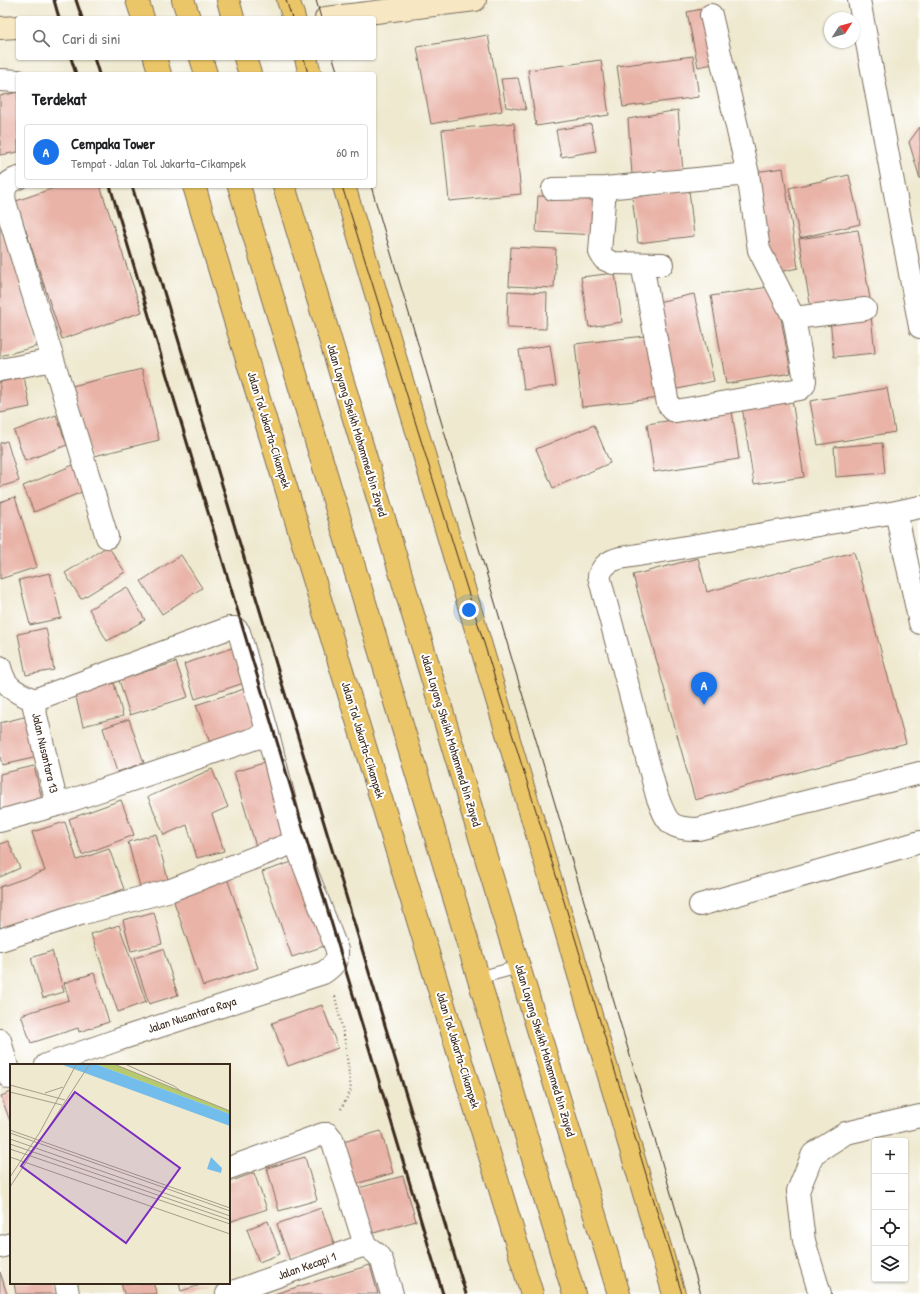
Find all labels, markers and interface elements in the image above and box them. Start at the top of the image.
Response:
north arrow [824,12,860,48]
search box [16,16,376,60]
icon: search [30,27,52,49]
text: Cari di sini [62,28,121,49]
text: Terdekat [32,87,86,110]
text: Cempaka Tower [71,133,155,154]
text: A [43,143,49,161]
text: 60 m [336,143,359,161]
text: Tempat · Jalan Tol Jakarta–Cikampek [71,154,246,172]
street label: Jalan Layang Sheikh Mohammed bin Zayed [323,341,392,519]
street label: Jalan Tol Jakarta–Cikampek [244,370,295,490]
your location [459,600,479,620]
street label: Jalan Layang Sheikh Mohammed bin Zayed [417,651,486,829]
pin: A [691,672,717,705]
street label: Jalan Tol Jakarta–Cikampek [338,680,389,800]
street label: Jalan Nusantara 13 [28,711,63,795]
street label: Jalan Layang Sheikh Mohammed bin Zayed [511,961,580,1139]
street label: Jalan Tol Jakarta–Cikampek [433,990,484,1110]
street label: Jalan Nusantara Raya [145,992,238,1037]
inset map [10,1064,230,1284]
map controls [872,1138,908,1282]
button: + [872,1138,908,1174]
button: − [872,1174,908,1210]
button: locate [872,1210,908,1246]
button: layers [872,1246,908,1282]
street label: Jalan Kecapi 1 [275,1248,338,1283]

